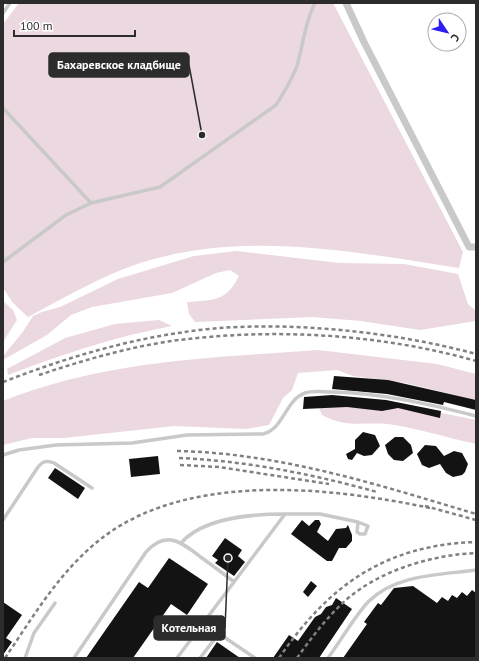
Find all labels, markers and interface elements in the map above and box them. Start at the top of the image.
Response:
scale bar [14,12,135,38]
north arrow [427,12,467,52]
text: 100 m [20,18,53,33]
text: С [448,31,463,44]
callout: Бахаревское кладбище [49,53,189,77]
text: Бахаревское кладбище [57,57,181,72]
callout: Котельная [154,616,225,640]
text: Котельная [162,620,216,635]

